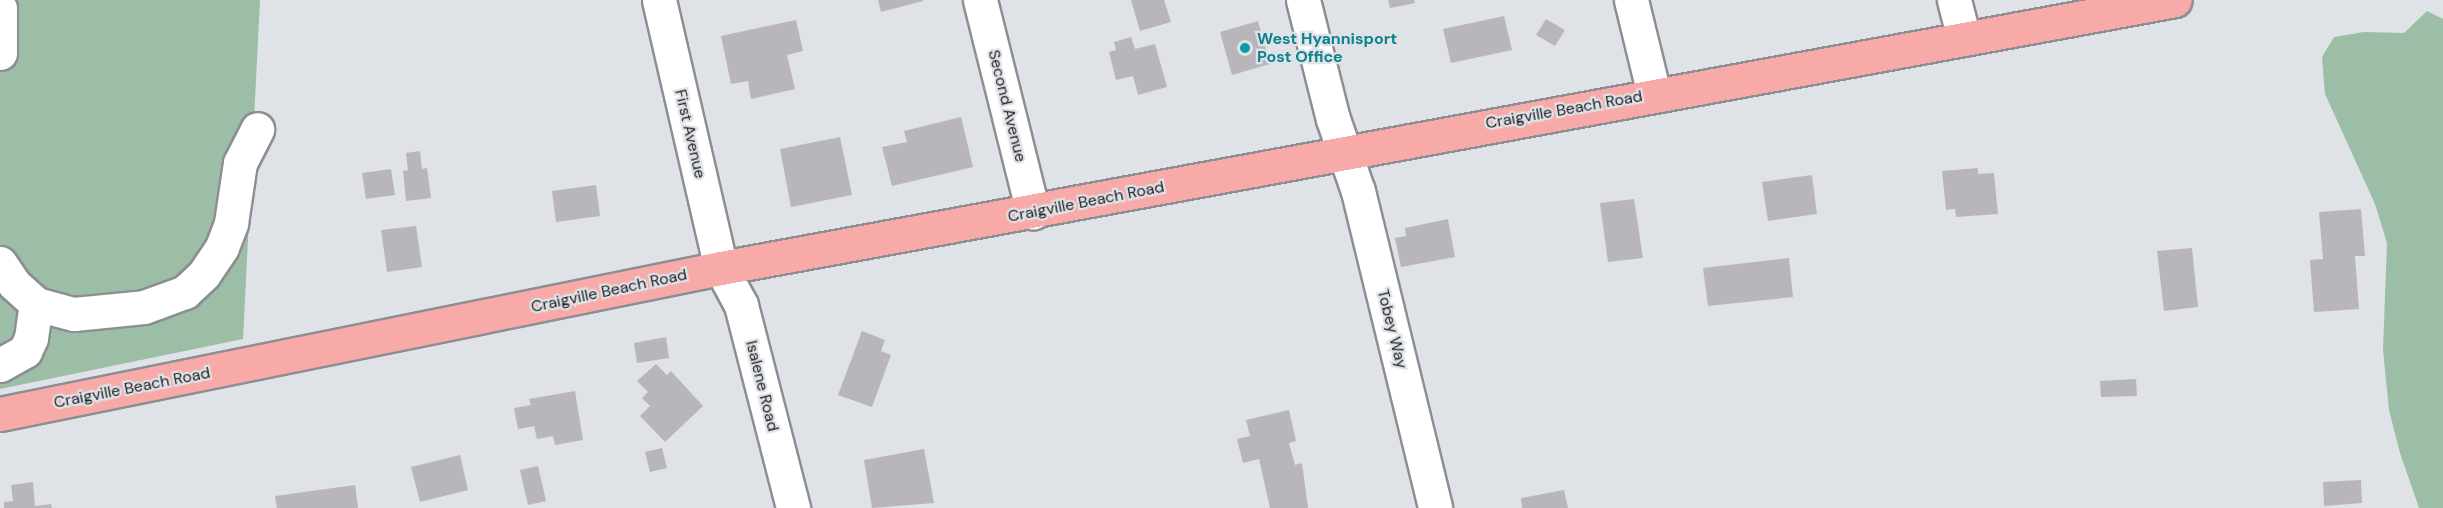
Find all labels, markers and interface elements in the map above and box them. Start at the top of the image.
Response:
place label: West Hyannisport Post Office [1257,29,1397,67]
marker: West Hyannisport Post Office [1238,41,1252,55]
street label: Second Avenue [984,48,1030,164]
street label: Craigville Beach Road [1484,87,1644,133]
street label: First Avenue [670,88,710,180]
street label: Craigville Beach Road [1006,177,1166,227]
street label: Craigville Beach Road [529,265,689,317]
street label: Tobey Way [1373,287,1411,371]
street label: Isalene Road [741,339,783,433]
street label: Craigville Beach Road [52,363,212,413]

